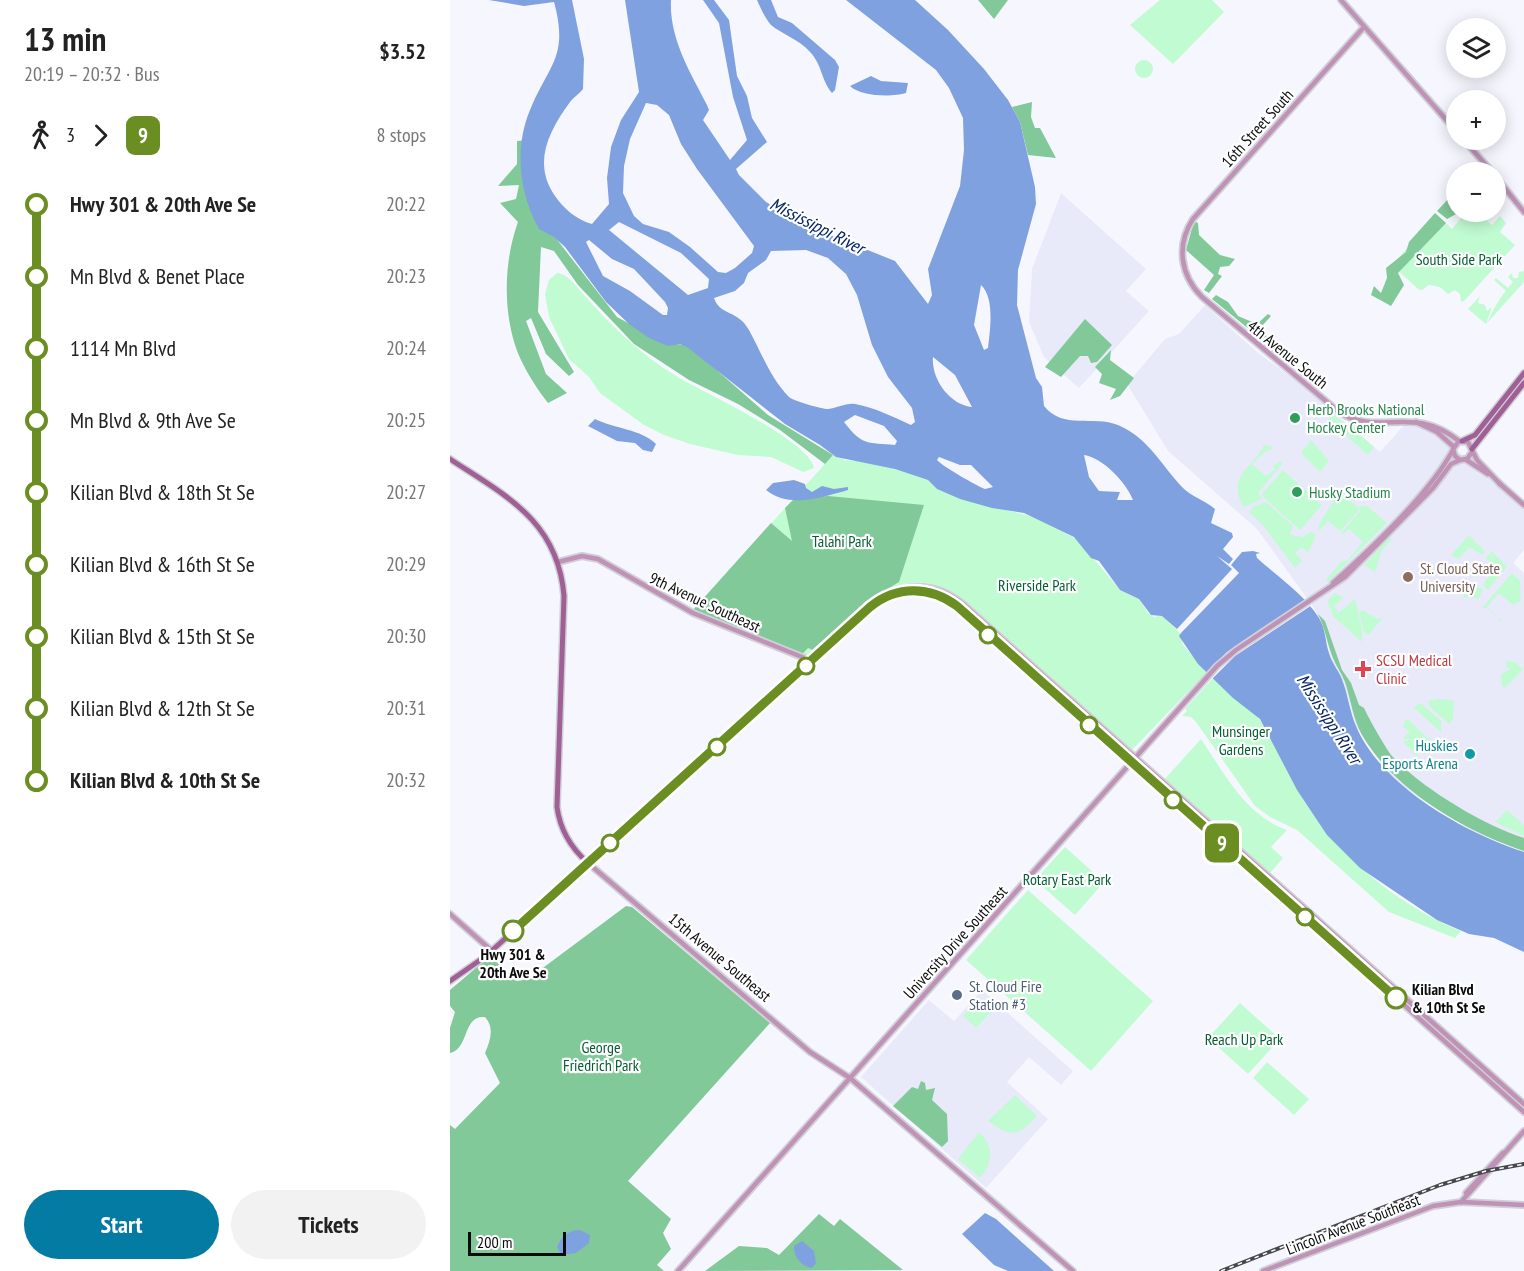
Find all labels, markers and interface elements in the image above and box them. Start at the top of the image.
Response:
text: 13 min [24,17,106,60]
map controls [1446,18,1506,222]
button: layers [1446,18,1506,78]
text: $3.52 [379,37,426,65]
text: 20:19 – 20:32 · Bus [24,61,159,87]
street label: 16th Street South [1217,85,1297,171]
button: + [1446,90,1506,150]
icon: walk [24,119,57,152]
icon: forward [84,119,117,152]
text: 3 [66,122,75,148]
text: 9 [138,122,148,149]
text: 8 stops [377,122,426,148]
button: − [1446,162,1506,222]
text: Hwy 301 & 20th Ave Se [70,190,256,218]
text: 20:22 [386,191,426,217]
water label: Mississippi River [766,192,871,261]
park label: South Side Park [1416,249,1503,269]
text: Mn Blvd & Benet Place [70,262,245,290]
text: 20:23 [386,263,426,289]
street label: 4th Avenue South [1244,316,1332,392]
text: 1114 Mn Blvd [70,334,176,362]
text: 20:24 [386,335,426,361]
place label: Herb Brooks National Hockey Center [1307,399,1425,437]
text: Mn Blvd & 9th Ave Se [70,406,236,434]
text: 20:25 [386,407,426,433]
marker: Herb Brooks National Hockey Center [1288,411,1302,425]
text: Kilian Blvd & 18th St Se [70,478,255,506]
text: 20:27 [386,479,426,505]
place label: Husky Stadium [1309,482,1391,502]
marker: Husky Stadium [1290,485,1304,499]
park label: Talahi Park [812,531,873,551]
text: Kilian Blvd & 16th St Se [70,550,255,578]
text: 20:29 [386,551,426,577]
place label: St. Cloud State University [1420,558,1500,596]
street label: 9th Avenue Southeast [646,567,764,637]
marker: St. Cloud State University [1401,570,1415,584]
park label: Riverside Park [998,575,1077,595]
text: Kilian Blvd & 15th St Se [70,622,255,650]
text: 20:30 [386,623,426,649]
unlabelled marker [979,626,997,644]
place label: SCSU Medical Clinic [1376,650,1452,688]
unlabelled marker [797,657,815,675]
marker: SCSU Medical Clinic [1354,660,1372,678]
water label: Mississippi River [1292,669,1369,771]
text: Kilian Blvd & 12th St Se [70,694,255,722]
text: 20:31 [386,695,426,721]
unlabelled marker [1080,716,1098,734]
park label: Munsinger Gardens [1212,721,1271,759]
place label: Huskies Esports Arena [1382,735,1458,773]
unlabelled marker [708,738,726,756]
marker: Huskies Esports Arena [1463,747,1477,761]
text: Kilian Blvd & 10th St Se [70,766,260,794]
text: 20:32 [386,767,426,793]
unlabelled marker [1164,791,1182,809]
line badge: 9 [1202,824,1242,862]
text: 9 [1217,830,1227,857]
unlabelled marker [601,834,619,852]
park label: Rotary East Park [1023,869,1112,889]
street label: University Drive Southeast [899,881,1012,1003]
street label: 15th Avenue Southeast [665,908,776,1006]
unlabelled marker [1296,908,1314,926]
marker: Hwy 301 & 20th Ave Se [502,920,524,942]
place label: Hwy 301 & 20th Ave Se [479,944,547,982]
place label: St. Cloud Fire Station #3 [969,976,1042,1014]
place label: Kilian Blvd & 10th St Se [1412,979,1485,1017]
marker: Kilian Blvd & 10th St Se [1385,987,1407,1009]
marker: St. Cloud Fire Station #3 [950,988,964,1002]
park label: Reach Up Park [1205,1029,1284,1049]
park label: George Friedrich Park [563,1037,640,1075]
street label: Lincoln Avenue Southeast [1283,1189,1423,1259]
button: Start [24,1190,219,1259]
button: Tickets [231,1190,426,1259]
scale bar [468,1229,566,1256]
text: 200 m [477,1232,512,1252]

